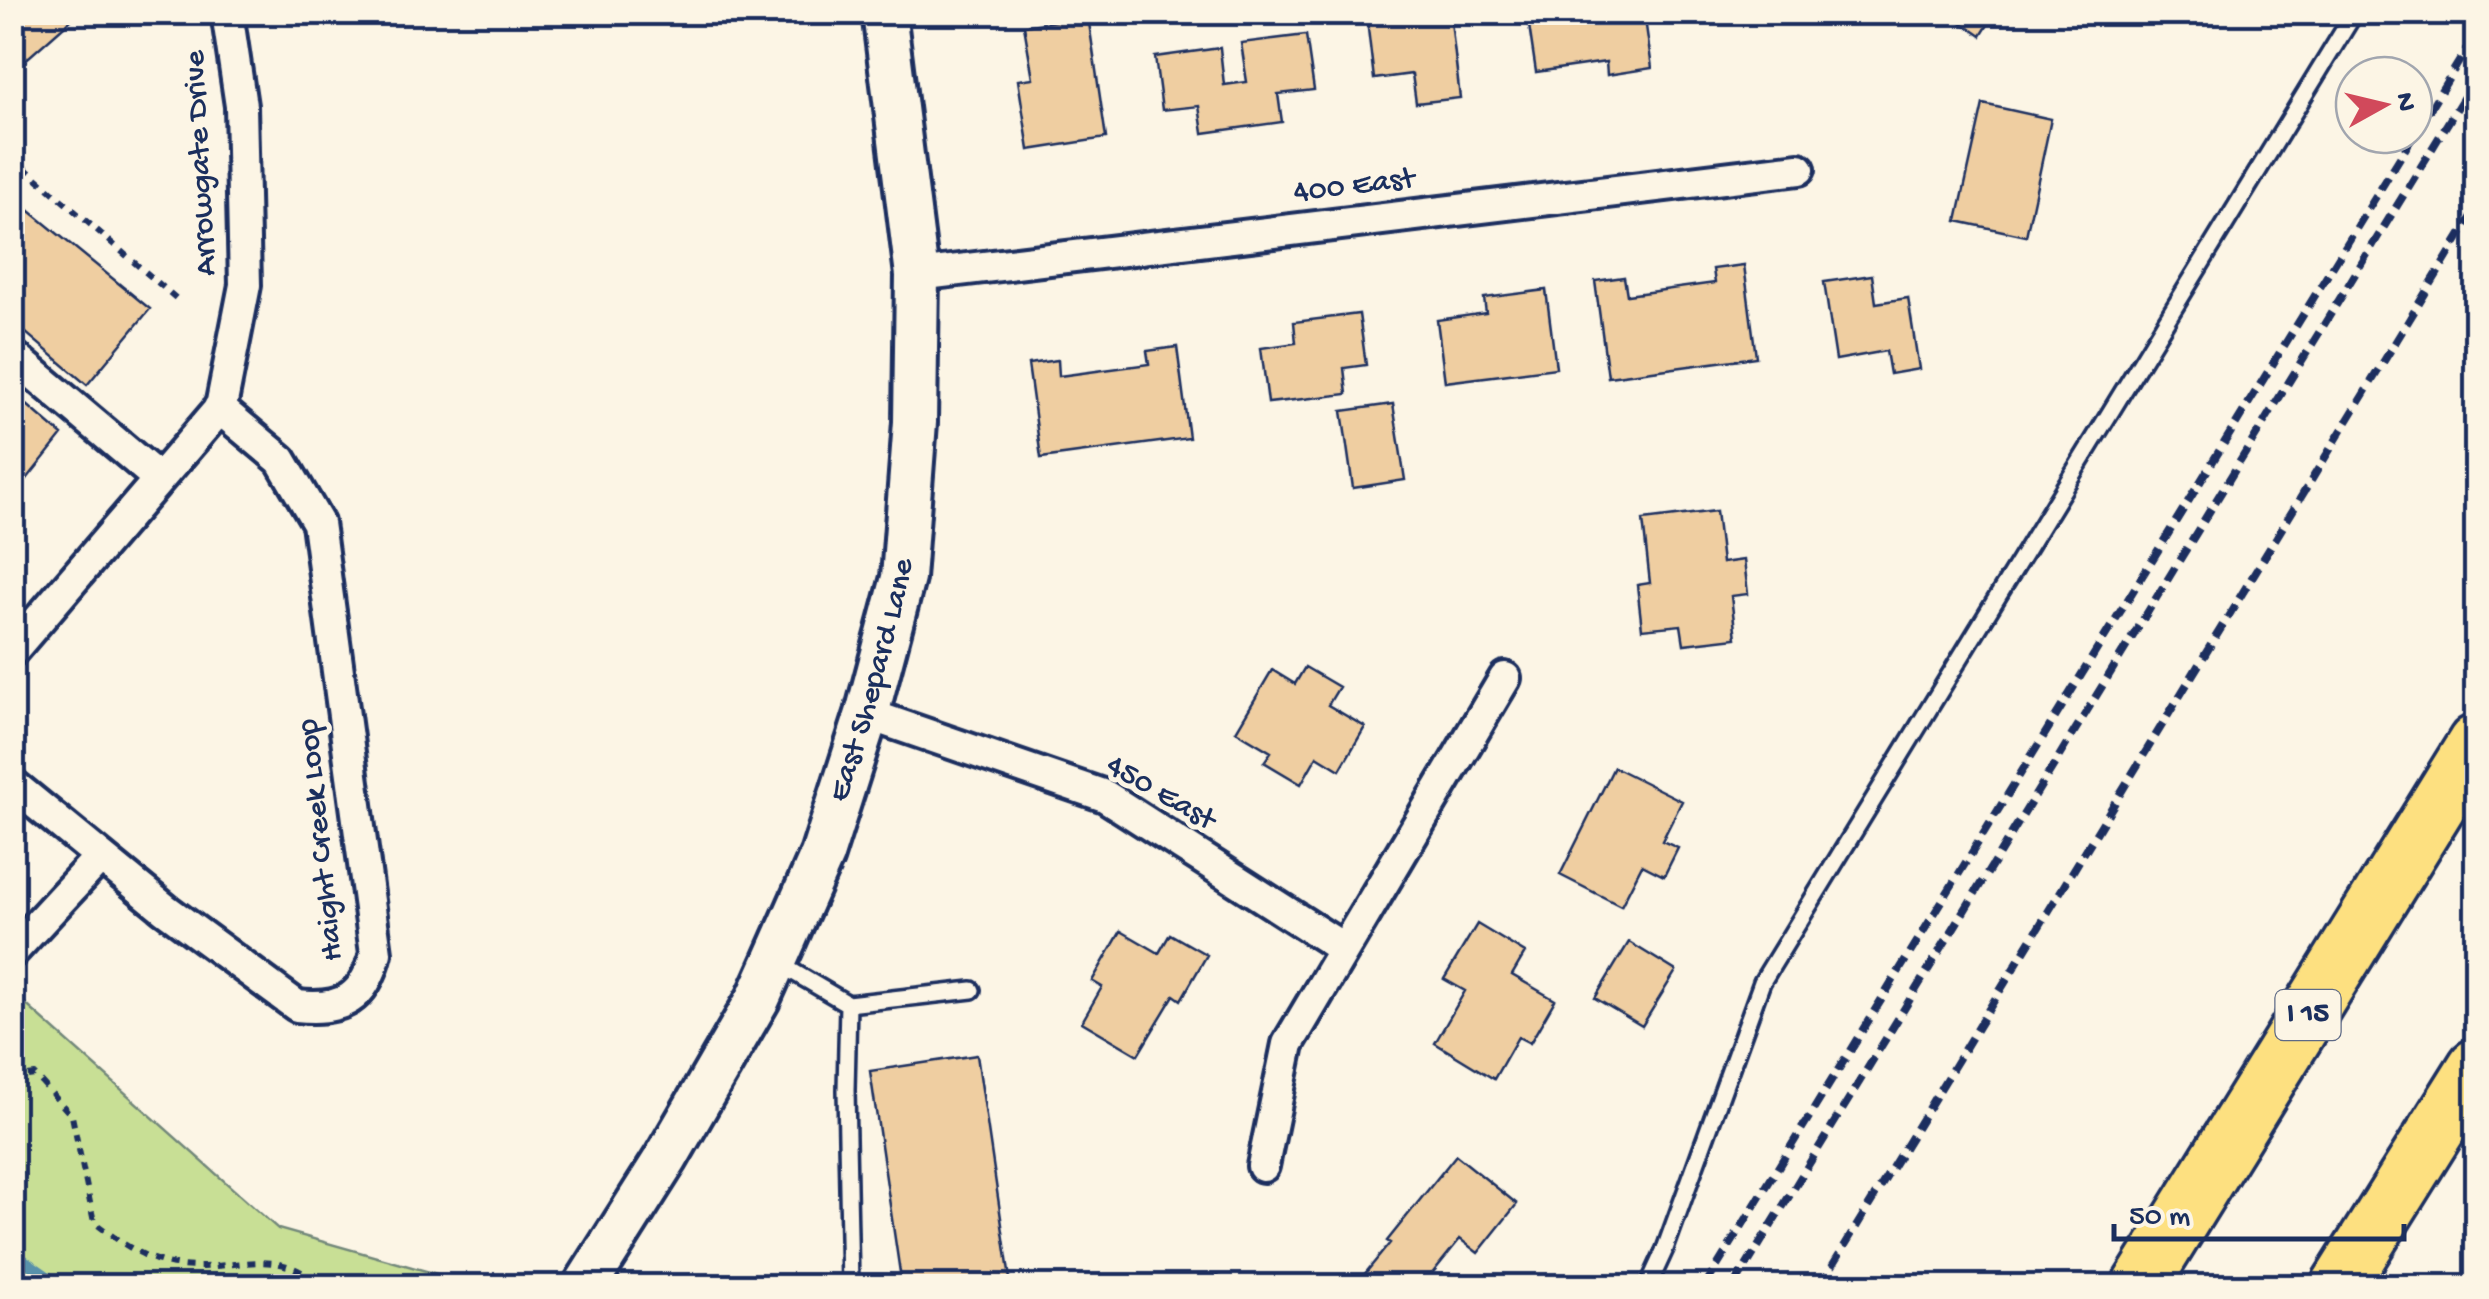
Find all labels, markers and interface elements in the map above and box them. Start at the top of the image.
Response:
street label: Arrowgate Drive [177,49,227,277]
north arrow [2334,55,2434,155]
text: N [2387,91,2422,113]
street label: 400 East [1291,160,1420,213]
street label: East Shepard Lane [821,557,923,807]
street label: Haight Creek Loop [290,717,354,963]
street label: 450 East [1098,747,1224,842]
road number: I 15 [2276,990,2340,1040]
scale bar [2114,1179,2404,1241]
text: 50 m [2129,1201,2190,1236]

